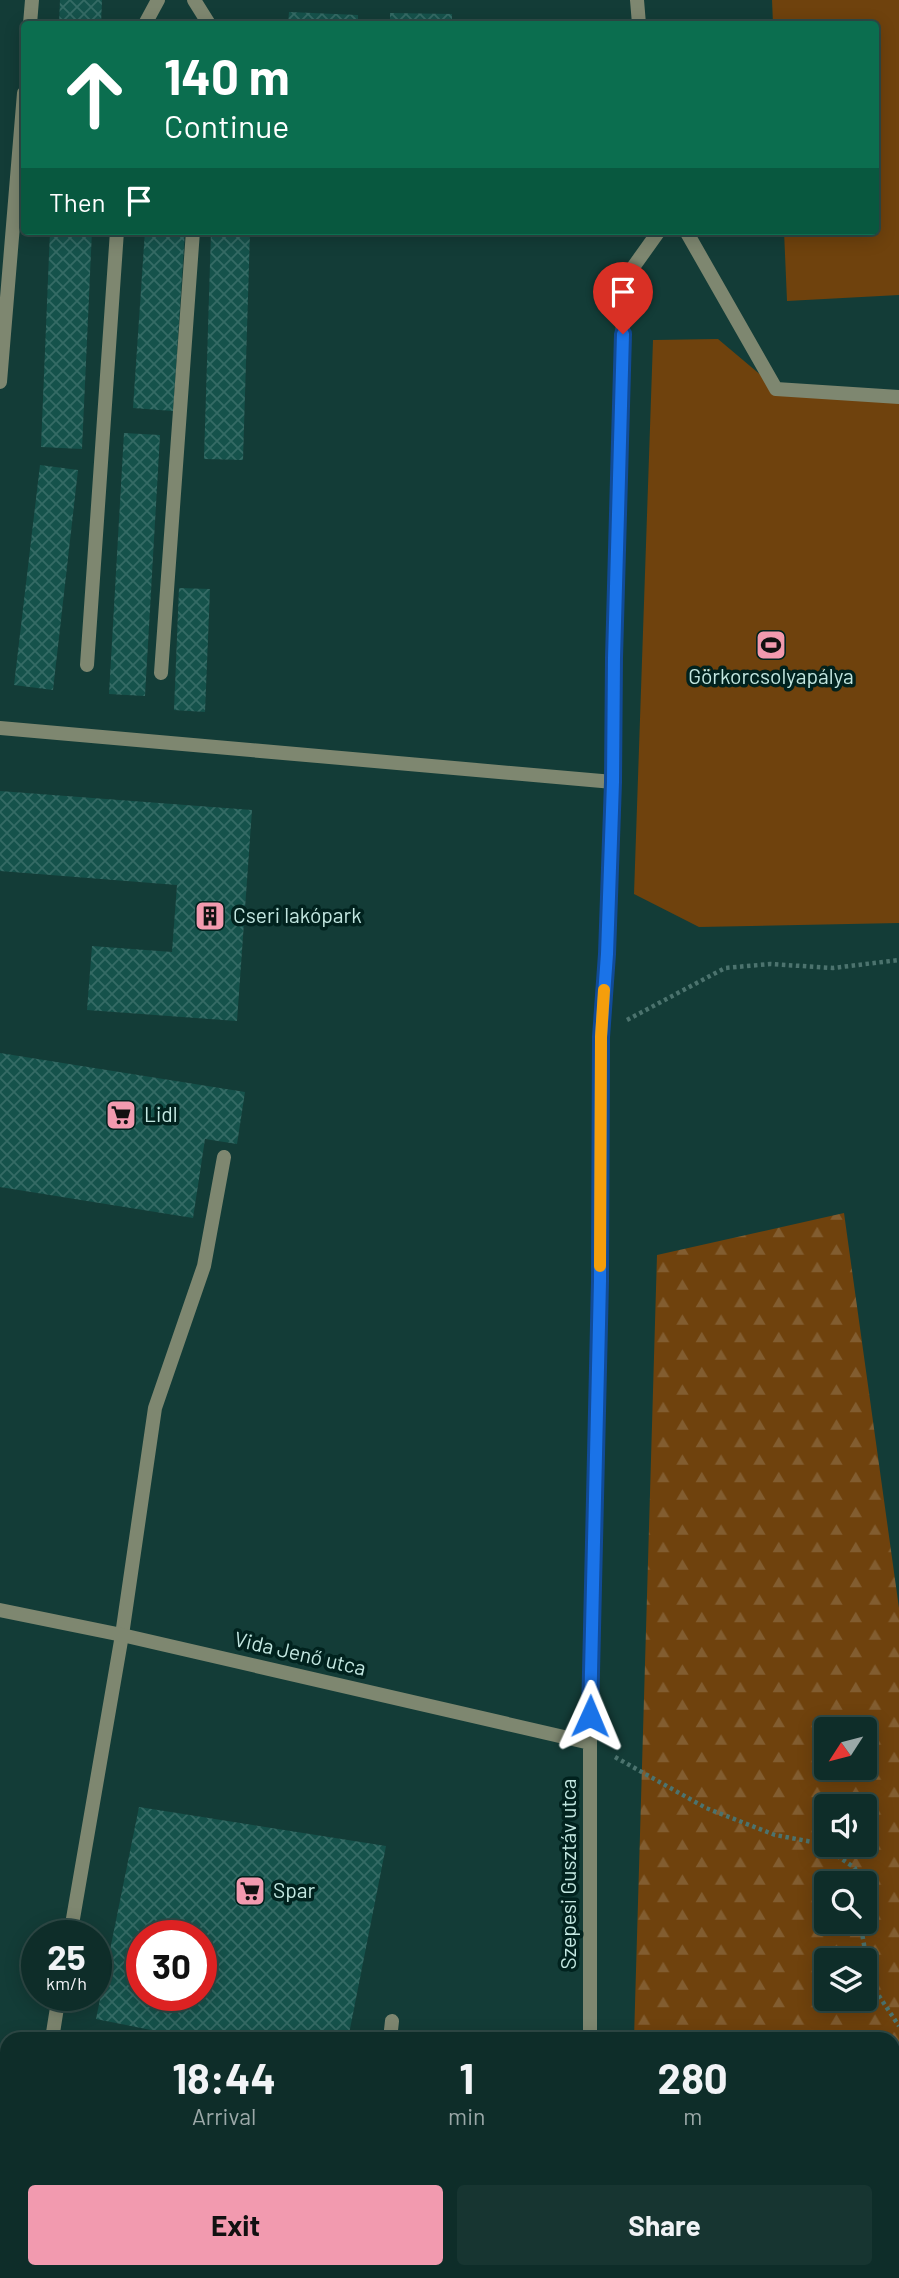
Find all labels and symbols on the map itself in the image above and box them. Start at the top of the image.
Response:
pin [593,262,653,334]
sports icon: Görkorcsolyapálya [754,628,788,662]
place label: Görkorcsolyapálya [688,663,854,688]
building icon: Cseri lakópark [193,899,227,933]
place label: Cseri lakópark [233,902,362,927]
supermarket icon: Lidl [104,1098,138,1132]
place label: Lidl [144,1101,178,1126]
street label: Vida Jenő utca [232,1625,369,1680]
position arrow [553,1679,627,1753]
north arrow [814,1717,877,1780]
street label: Szepesi Gusztáv utca [555,1778,580,1970]
supermarket icon: Spar [233,1874,267,1908]
place label: Spar [273,1877,316,1902]
speed limit sign: 30 [126,1920,217,2011]

